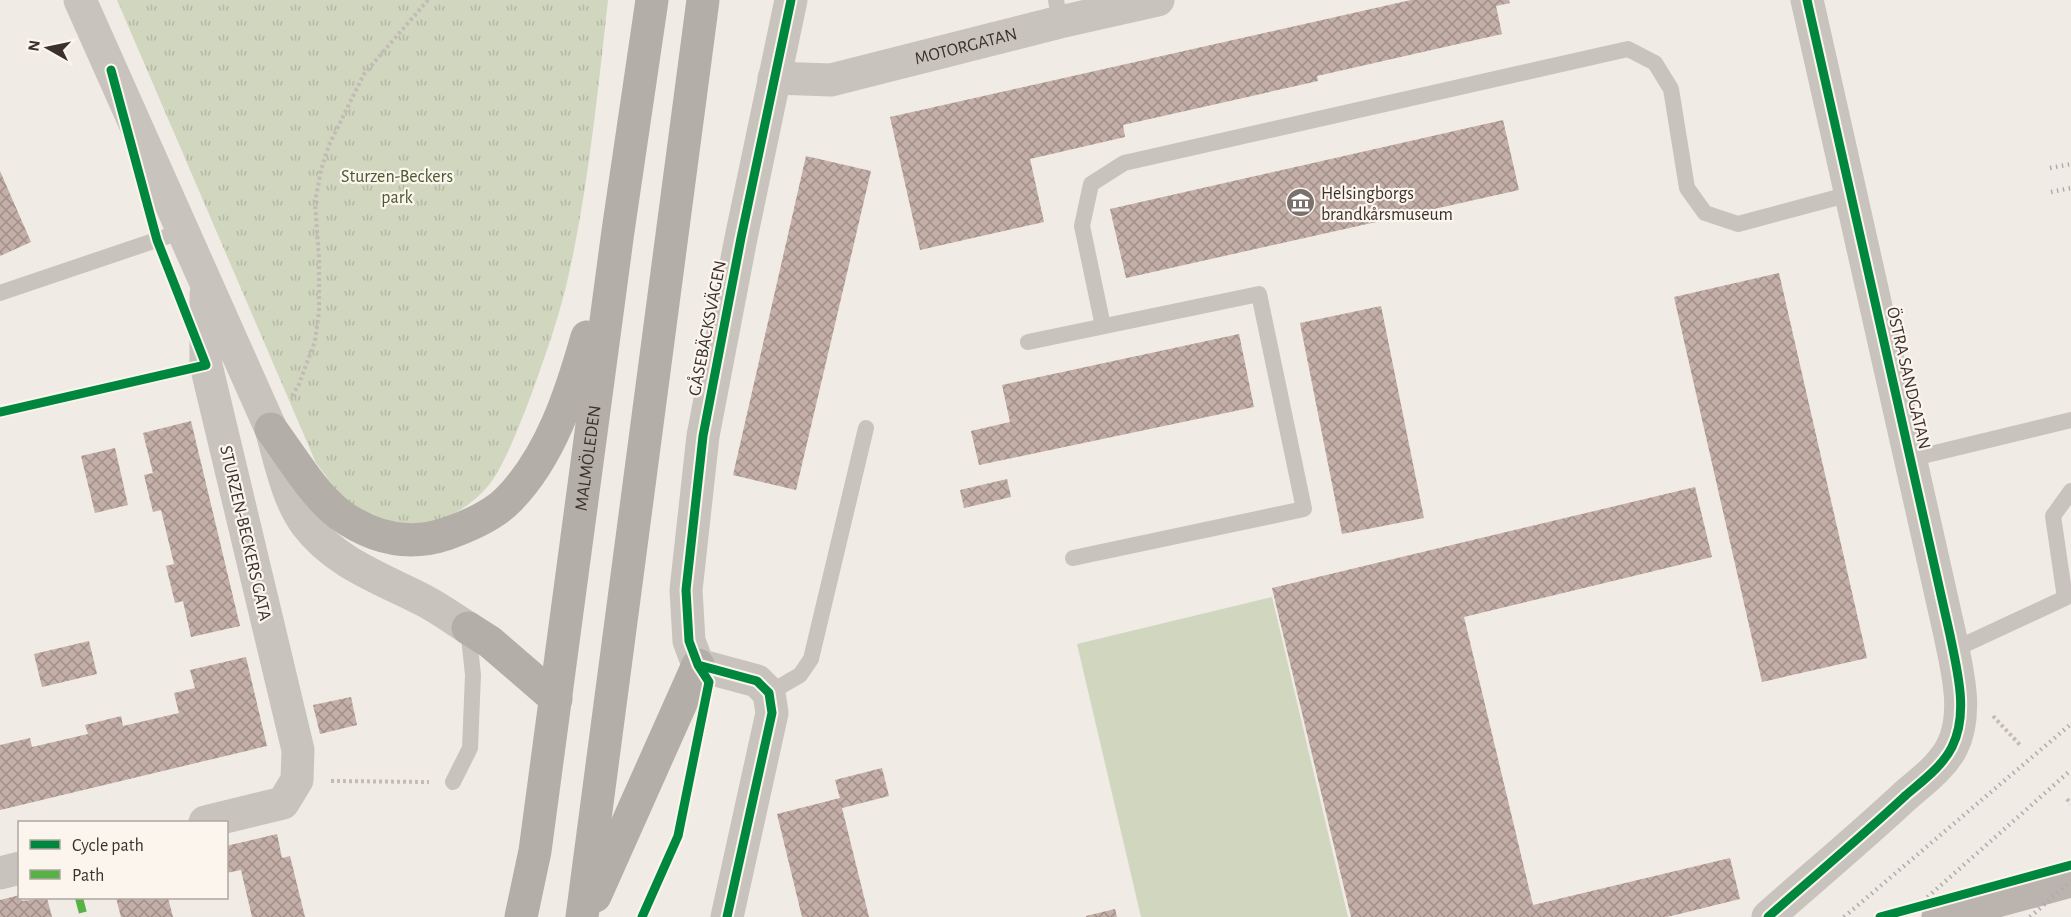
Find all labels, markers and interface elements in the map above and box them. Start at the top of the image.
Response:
north arrow [18,18,78,78]
street label: MOTORGATAN [913,25,1019,68]
text: N [25,39,43,53]
park label: Sturzen-Beckers park [341,168,453,207]
place label: Helsingborgs brandkårsmuseum [1321,185,1453,224]
museum icon: Helsingborgs brandkårsmuseum [1284,187,1316,219]
street label: GÅSEBÄCKSVÄGEN [683,258,730,397]
street label: ÖSTRA SANDGATAN [1883,305,1935,451]
street label: MALMÖLEDEN [573,404,605,512]
street label: STURZEN-BECKERS GATA [216,444,274,623]
legend [18,821,228,899]
text: Cycle path [72,837,144,855]
text: Path [72,867,104,885]

